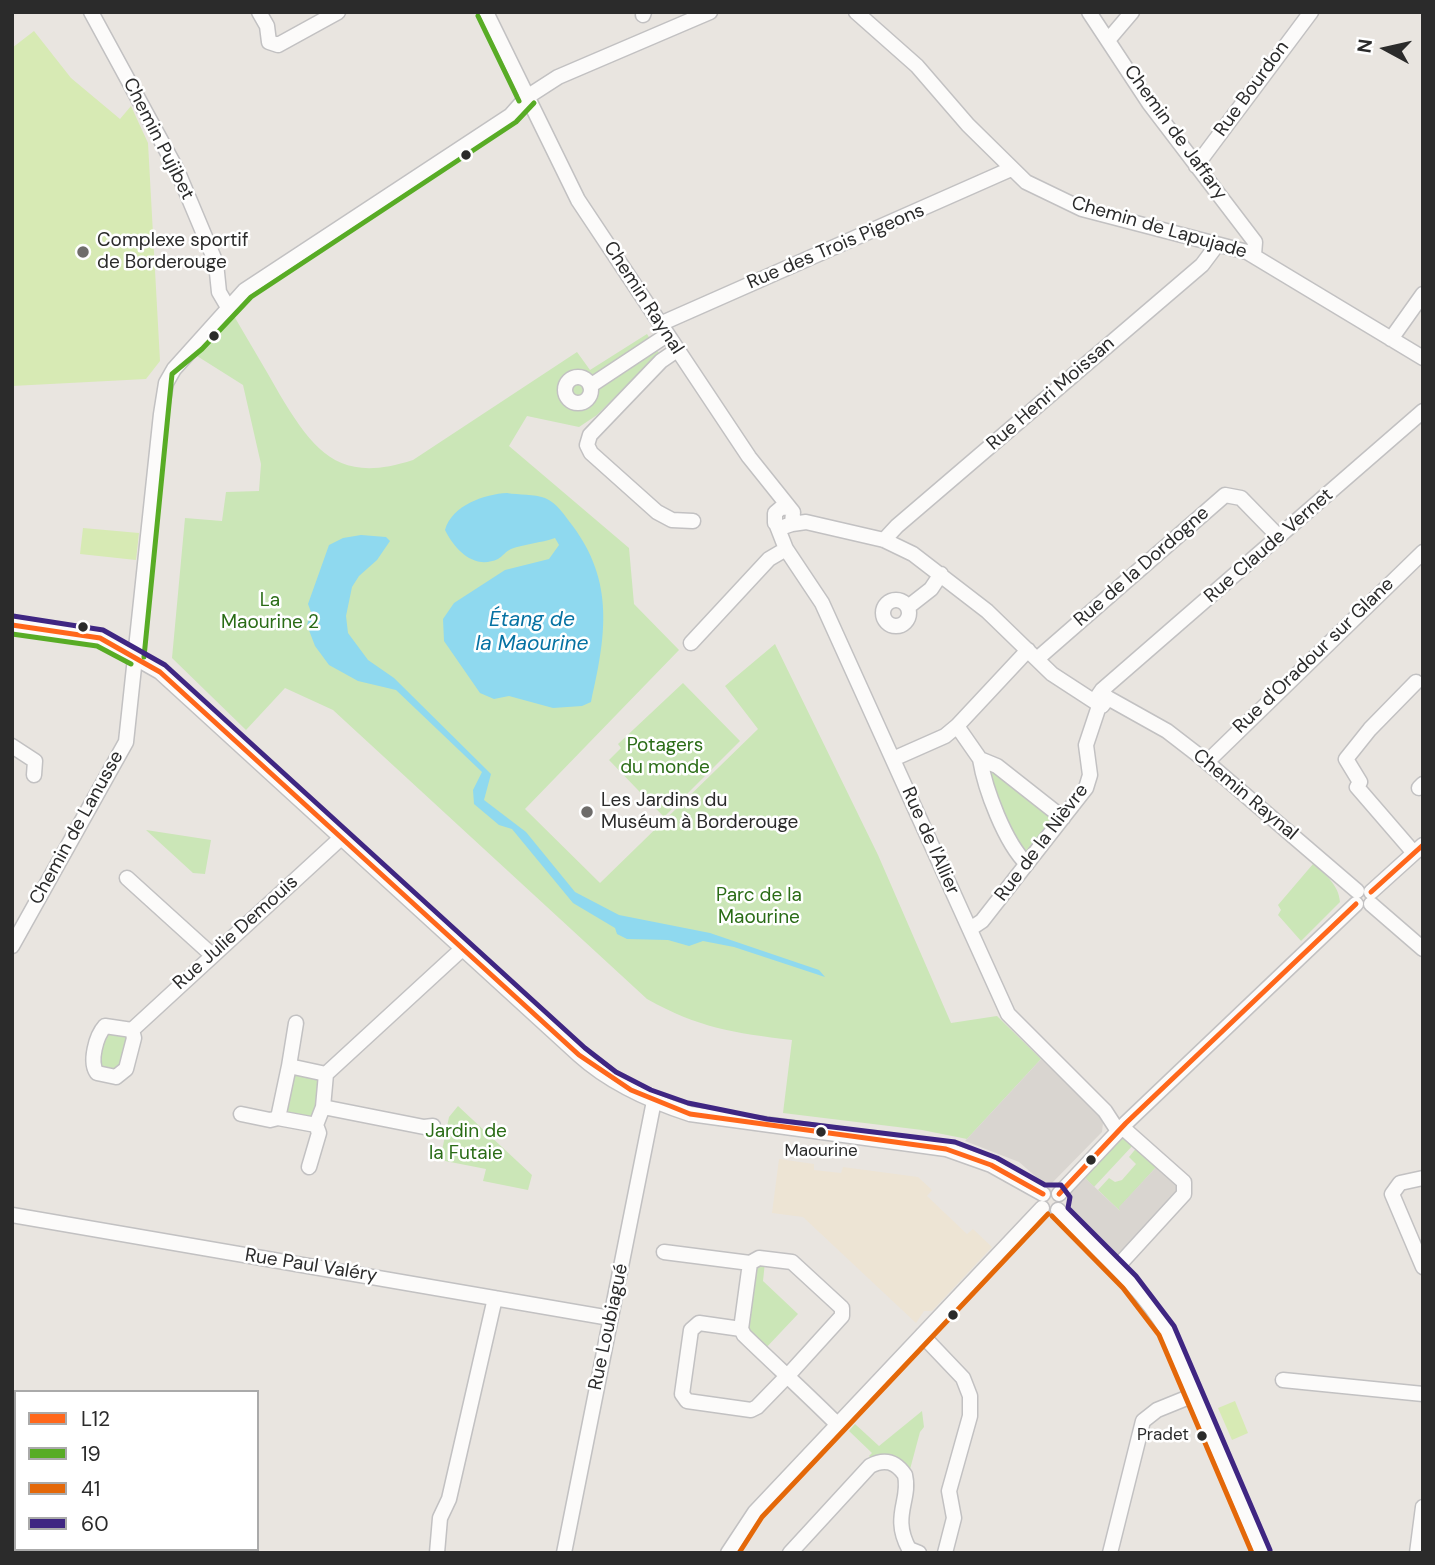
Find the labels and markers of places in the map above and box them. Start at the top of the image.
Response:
unlabelled marker [459,148,473,162]
place label: Complexe sportif de Borderouge [97,230,248,274]
marker: Complexe sportif de Borderouge [75,244,91,260]
unlabelled marker [207,329,221,343]
unlabelled marker [76,620,90,634]
place label: Les Jardins du Muséum à Borderouge [601,790,798,834]
marker: Les Jardins du Muséum à Borderouge [579,804,595,820]
marker: Maourine [814,1125,828,1139]
place label: Maourine [784,1142,858,1162]
unlabelled marker [1084,1153,1098,1167]
unlabelled marker [946,1308,960,1322]
place label: Pradet [1137,1426,1189,1446]
marker: Pradet [1195,1429,1209,1443]

